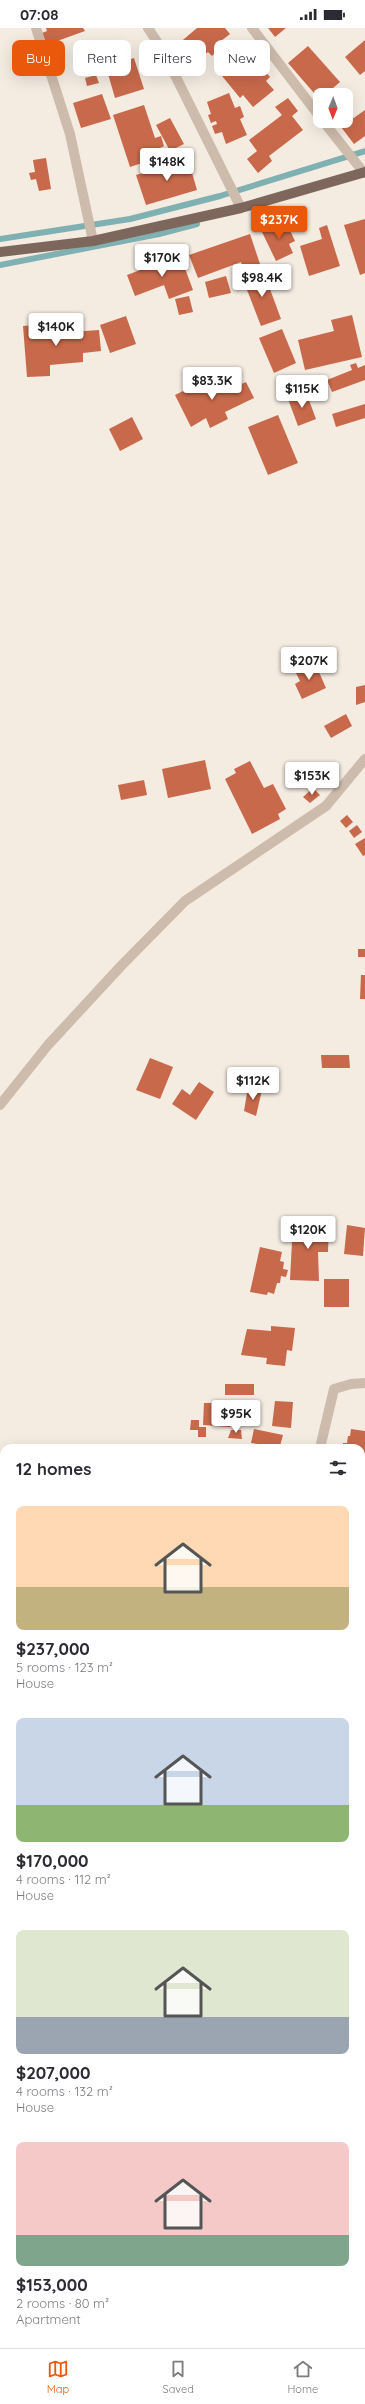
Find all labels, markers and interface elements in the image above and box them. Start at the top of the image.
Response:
text: 07:08 [20,5,58,24]
chip: Buy [12,40,65,76]
chip: Rent [73,40,131,76]
chip: Filters [139,40,206,76]
chip: New [214,40,270,76]
north arrow [313,88,353,128]
map controls [313,88,353,128]
pin: $148K [139,148,195,182]
text: $148K [149,153,185,169]
pin: $237K [251,206,307,240]
text: $237K [260,211,298,227]
pin: $170K [134,244,190,278]
text: $170K [144,249,180,265]
pin: $98.4K [229,264,295,298]
text: $98.4K [241,269,283,285]
pin: $140K [28,313,84,347]
text: $140K [38,318,74,334]
pin: $83.3K [179,367,245,401]
text: $83.3K [192,372,232,388]
pin: $115K [274,375,330,409]
text: $115K [285,380,319,396]
pin: $207K [281,647,337,681]
text: $207K [290,652,328,668]
pin: $153K [284,762,340,796]
text: $153K [294,767,330,783]
pin: $112K [225,1067,281,1101]
text: $112K [236,1072,270,1088]
pin: $120K [280,1216,336,1250]
text: $120K [290,1221,326,1237]
pin: $95K [212,1400,260,1434]
text: $95K [220,1405,252,1421]
icon: filters [327,1457,349,1479]
text: 12 homes [16,1458,92,1479]
icon: home [147,1532,219,1604]
text: $237,000 [16,1638,90,1659]
text: 5 rooms · 123 m² [16,1659,113,1675]
text: House [16,1675,54,1691]
icon: home [147,1744,219,1816]
text: $170,000 [16,1850,89,1871]
text: 4 rooms · 112 m² [16,1871,111,1887]
text: House [16,1887,54,1903]
icon: home [147,1956,219,2028]
text: $207,000 [16,2062,90,2083]
text: 4 rooms · 132 m² [16,2083,113,2099]
text: House [16,2099,54,2115]
icon: home [147,2168,219,2240]
text: $153,000 [16,2274,88,2295]
text: 2 rooms · 80 m² [16,2295,109,2311]
text: Apartment [16,2311,81,2327]
tab: Map [47,2358,69,2396]
tab: Saved [163,2358,194,2396]
tab: Home [287,2358,318,2396]

